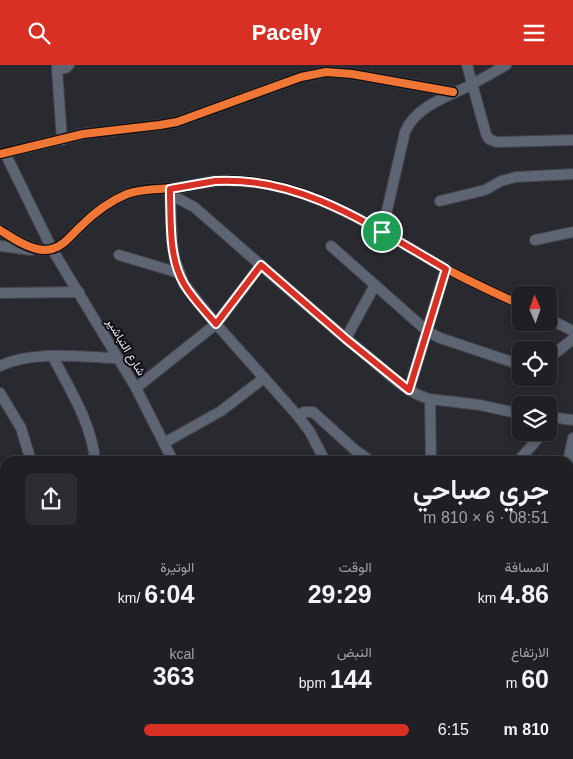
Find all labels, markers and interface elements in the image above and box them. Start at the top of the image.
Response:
icon: search [25,19,53,47]
icon: menu [520,19,548,47]
text: Pacely [252,20,321,45]
pin [361,211,403,253]
icon: arrive [368,218,396,246]
north arrow [512,286,558,331]
map controls [512,286,557,441]
street label: شارع التباشير [101,315,149,379]
button: locate [512,341,557,386]
button: layers [512,396,557,441]
button: share [25,473,77,525]
text: جري صباحي [413,474,549,505]
text: 08:51 · 6 × 810 m [423,509,549,526]
text: الوتيرة [160,559,194,575]
text: الوقت [339,559,372,575]
text: المسافة [505,559,549,575]
text: 6:04 [144,580,194,608]
text: 29:29 [308,580,372,608]
text: 4.86 [500,580,549,608]
text: /km [118,590,144,606]
text: km [478,590,500,606]
text: النبض [337,644,372,660]
text: الارتفاع [511,644,549,660]
text: kcal [169,646,194,662]
text: 363 [153,662,194,690]
text: 144 [330,665,372,693]
text: 60 [521,665,549,693]
text: bpm [299,675,330,691]
text: m [506,675,521,691]
text: 6:15 [438,721,469,738]
text: 810 m [504,721,549,738]

